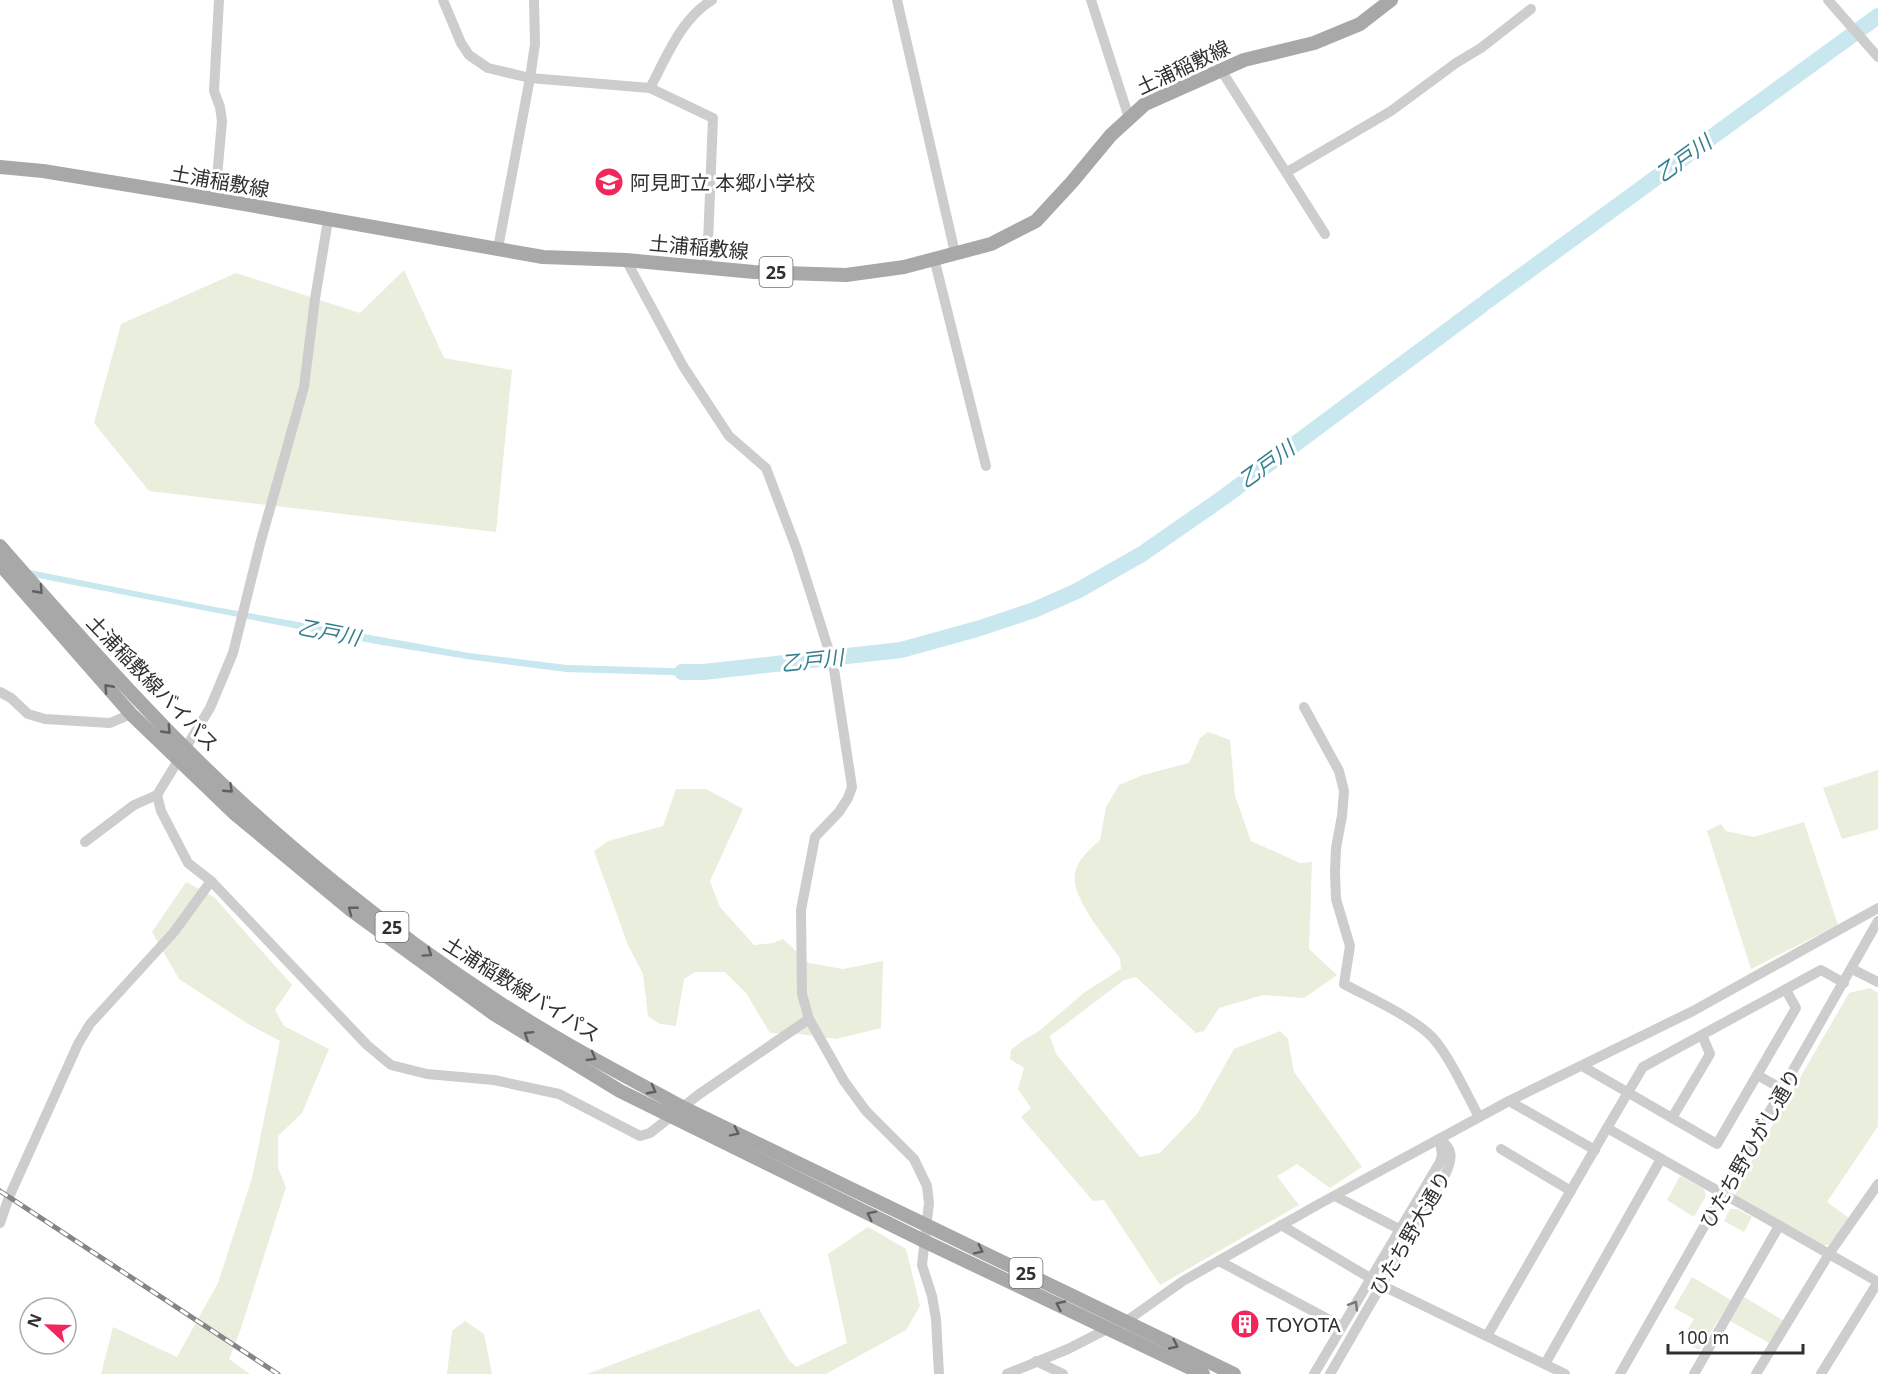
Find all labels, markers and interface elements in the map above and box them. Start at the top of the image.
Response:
street label: 土浦稲敷線 [1132,34,1234,100]
water label: 乙戸川 [1649,127,1718,188]
street label: 土浦稲敷線 [168,159,272,203]
school or university icon: 阿見町立 本郷小学校 [593,166,625,198]
place label: 阿見町立 本郷小学校 [630,169,815,196]
street label: 土浦稲敷線 [648,229,750,265]
road number: 25 [760,257,792,287]
water label: 乙戸川 [1232,433,1301,494]
one-way arrow [32,584,43,594]
street label: 土浦稲敷線バイパス [81,609,225,757]
water label: 乙戸川 [295,612,365,652]
water label: 乙戸川 [779,643,847,677]
one-way arrow [104,684,115,695]
one-way arrow [160,723,171,734]
one-way arrow [222,782,232,793]
one-way arrow [347,907,358,918]
road number: 25 [376,912,408,942]
street label: 土浦稲敷線バイパス [439,930,605,1048]
one-way arrow [421,946,432,957]
one-way arrow [524,1031,535,1042]
one-way arrow [586,1050,596,1061]
street label: ひたち野ひがし通り [1693,1063,1807,1233]
one-way arrow [645,1083,656,1094]
one-way arrow [728,1125,739,1137]
street label: ひたち野大通り [1363,1166,1457,1300]
one-way arrow [867,1211,878,1222]
one-way arrow [973,1243,984,1254]
road number: 25 [1010,1258,1042,1288]
north arrow [18,1296,78,1356]
one-way arrow [1055,1301,1066,1313]
one-way arrow [1346,1301,1358,1311]
building icon: TOYOTA [1229,1308,1261,1340]
text: N [21,1310,47,1331]
place label: TOYOTA [1266,1311,1341,1338]
scale bar [1668,1317,1803,1355]
text: 100 m [1677,1325,1729,1349]
one-way arrow [1168,1338,1179,1350]

